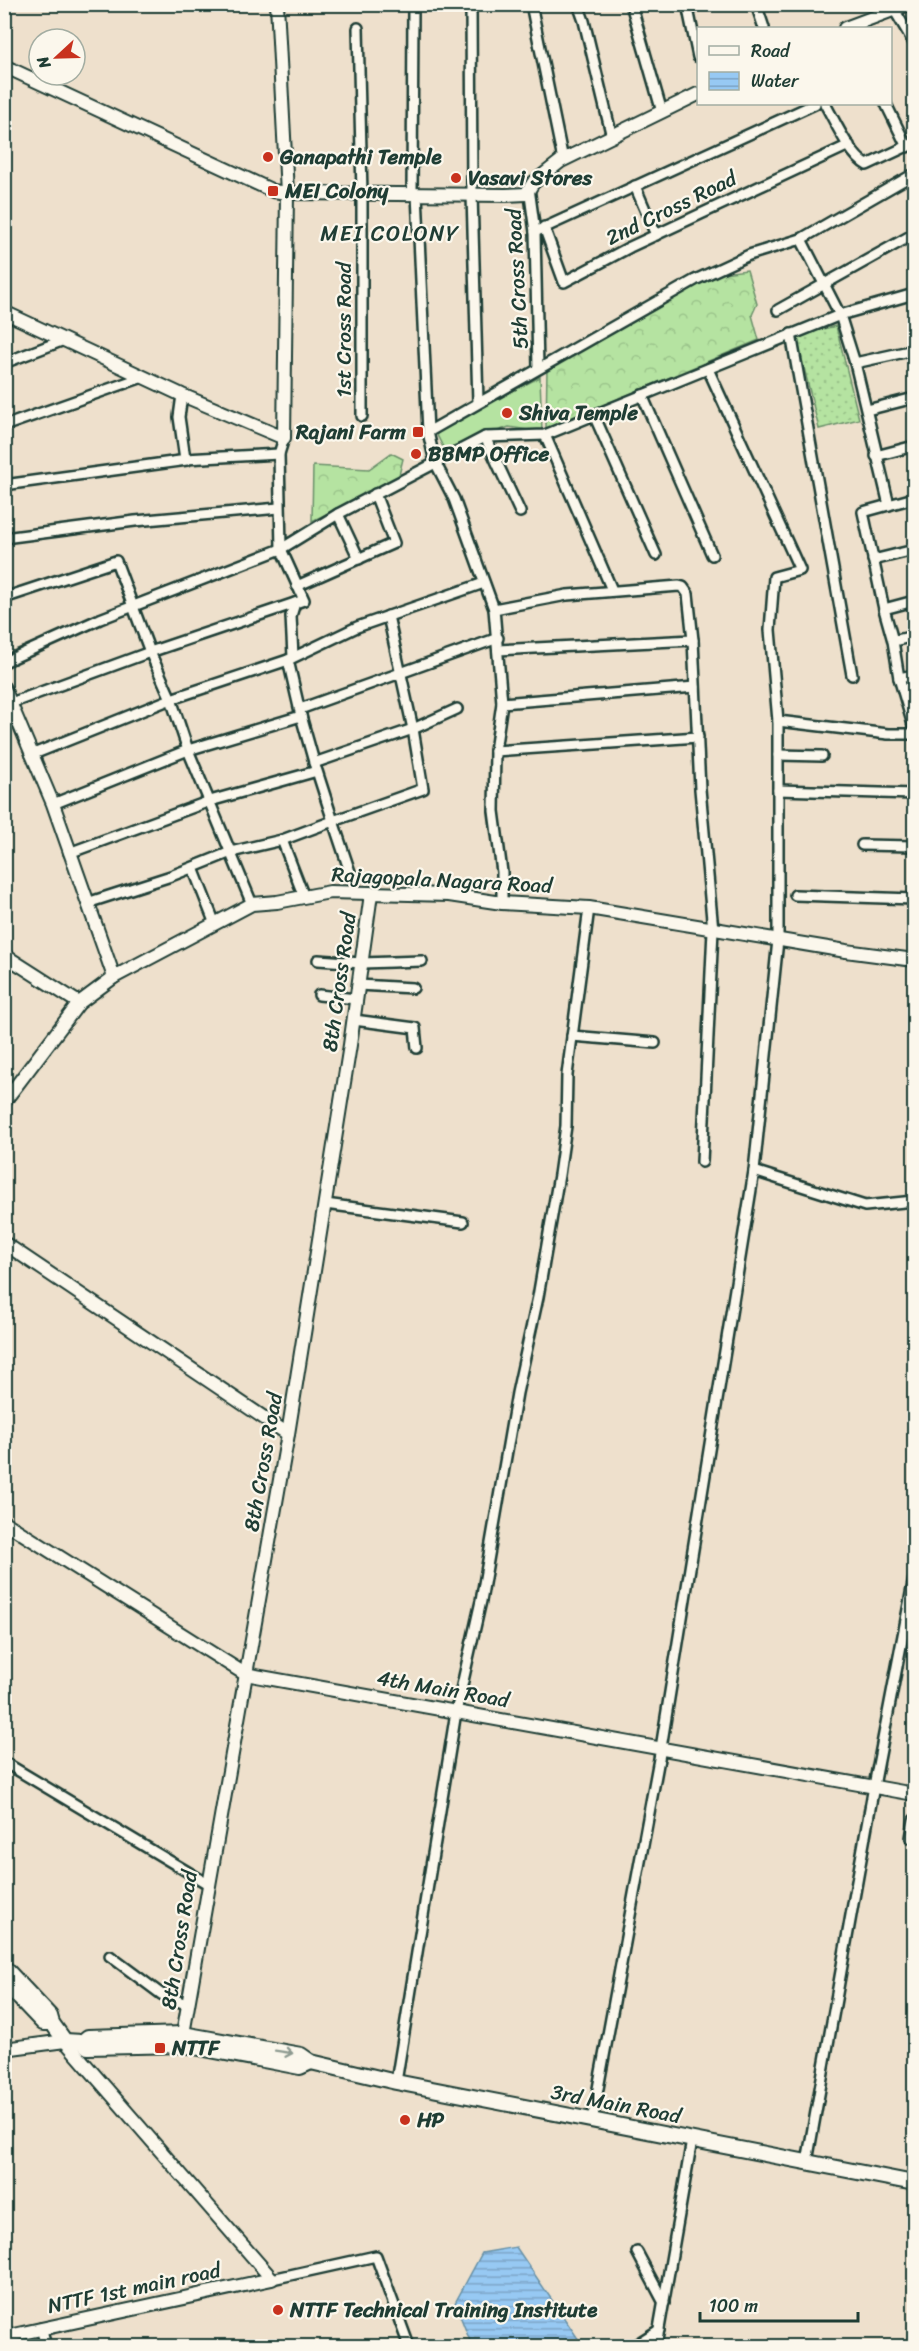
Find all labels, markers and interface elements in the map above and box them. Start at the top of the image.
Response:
north arrow [27,27,87,87]
legend [697,27,892,105]
text: Road [751,35,791,67]
text: N [28,51,59,74]
text: Water [751,65,800,97]
place label: Ganapathi Temple [279,138,443,176]
marker: Ganapathi Temple [261,150,275,164]
place label: Vasavi Stores [468,159,592,197]
street label: 2nd Cross Road [599,159,745,256]
marker: Vasavi Stores [449,171,463,185]
place label: MEI Colony [284,172,389,210]
marker: MEI Colony [266,184,280,198]
street label: 5th Cross Road [494,206,540,350]
district label: MEI COLONY [320,214,460,253]
street label: 1st Cross Road [325,260,363,398]
place label: Shiva Temple [518,394,638,432]
marker: Shiva Temple [500,406,514,420]
place label: Rajani Farm [295,413,407,451]
marker: Rajani Farm [411,425,425,439]
place label: BBMP Office [428,435,549,473]
marker: BBMP Office [409,447,423,461]
street label: Rajagopala Nagara Road [331,855,555,905]
street label: 8th Cross Road [310,908,368,1054]
street label: 8th Cross Road [232,1388,294,1534]
street label: 4th Main Road [374,1659,514,1720]
street label: 8th Cross Road [149,1866,209,2012]
place label: NTTF [171,2029,221,2067]
marker: NTTF [153,2041,167,2055]
one-way arrow [274,2047,293,2058]
street label: 3rd Main Road [548,2073,686,2136]
place label: HP [416,2101,445,2139]
marker: HP [398,2113,412,2127]
street label: NTTF 1st main road [44,2251,226,2325]
scale bar [700,2285,858,2323]
text: 100 m [709,2290,758,2322]
place label: NTTF Technical Training Institute [289,2291,598,2329]
marker: NTTF Technical Training Institute [271,2303,285,2317]

